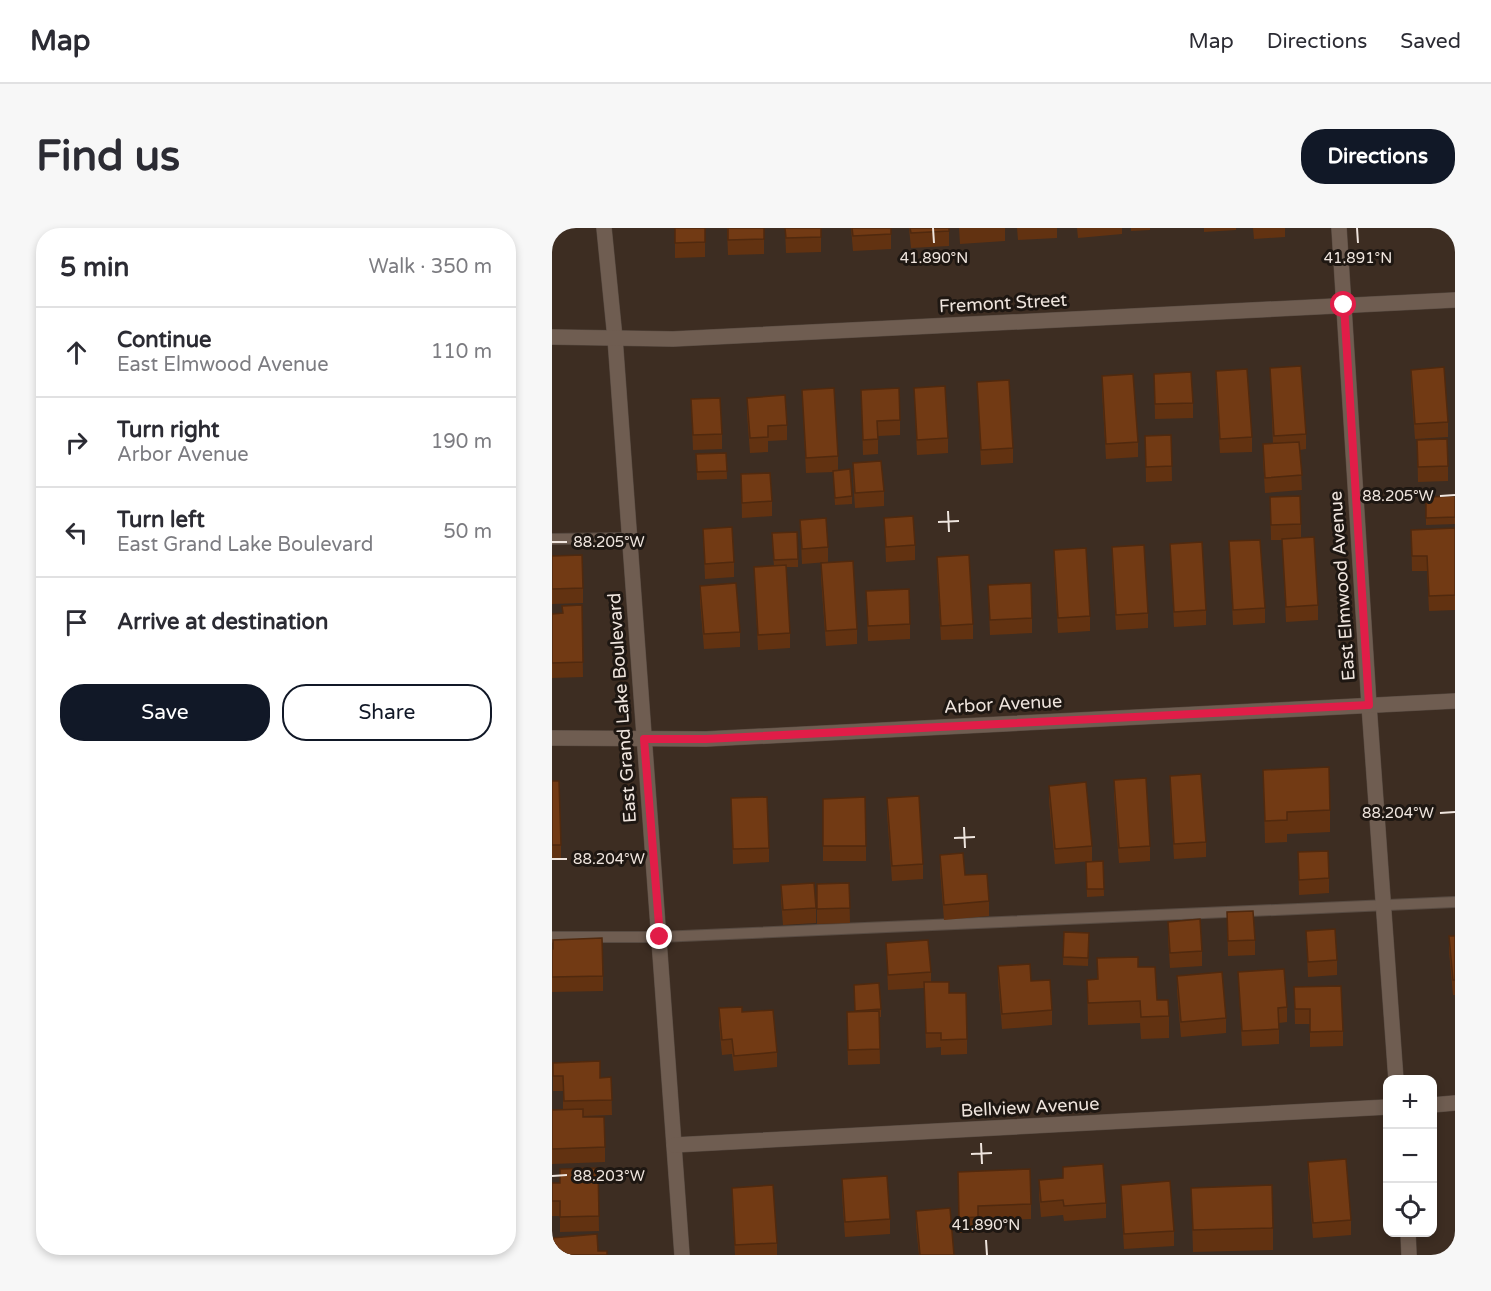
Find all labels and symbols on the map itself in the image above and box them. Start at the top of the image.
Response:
text: 41.890°N [900,249,968,267]
text: 41.891°N [1324,249,1392,267]
street label: Fremont Street [938,289,1068,317]
route start [1330,291,1356,317]
text: 88.205°W [1362,487,1434,505]
street label: East Elmwood Avenue [1324,490,1360,682]
text: 88.205°W [573,533,645,551]
street label: East Grand Lake Boulevard [603,592,641,824]
street label: Arbor Avenue [943,690,1063,718]
text: 88.204°W [1362,804,1434,822]
text: 88.204°W [573,850,645,868]
route end [646,923,672,949]
street label: Bellview Avenue [960,1092,1100,1122]
text: 88.203°W [573,1167,645,1185]
text: 41.890°N [952,1216,1020,1234]

